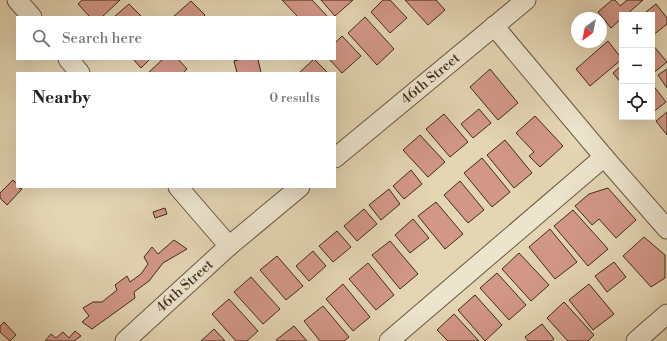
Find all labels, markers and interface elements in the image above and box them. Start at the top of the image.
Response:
north arrow [571,12,607,48]
map controls [619,12,655,120]
button: + [619,12,655,48]
search box [16,16,336,60]
icon: search [30,27,52,49]
text: Search here [62,29,142,48]
button: − [619,48,655,84]
street label: 46th Street [397,49,464,109]
button: locate [619,84,655,120]
text: Nearby [32,87,91,109]
text: 0 results [269,90,320,106]
street label: 46th Street [152,256,217,317]

